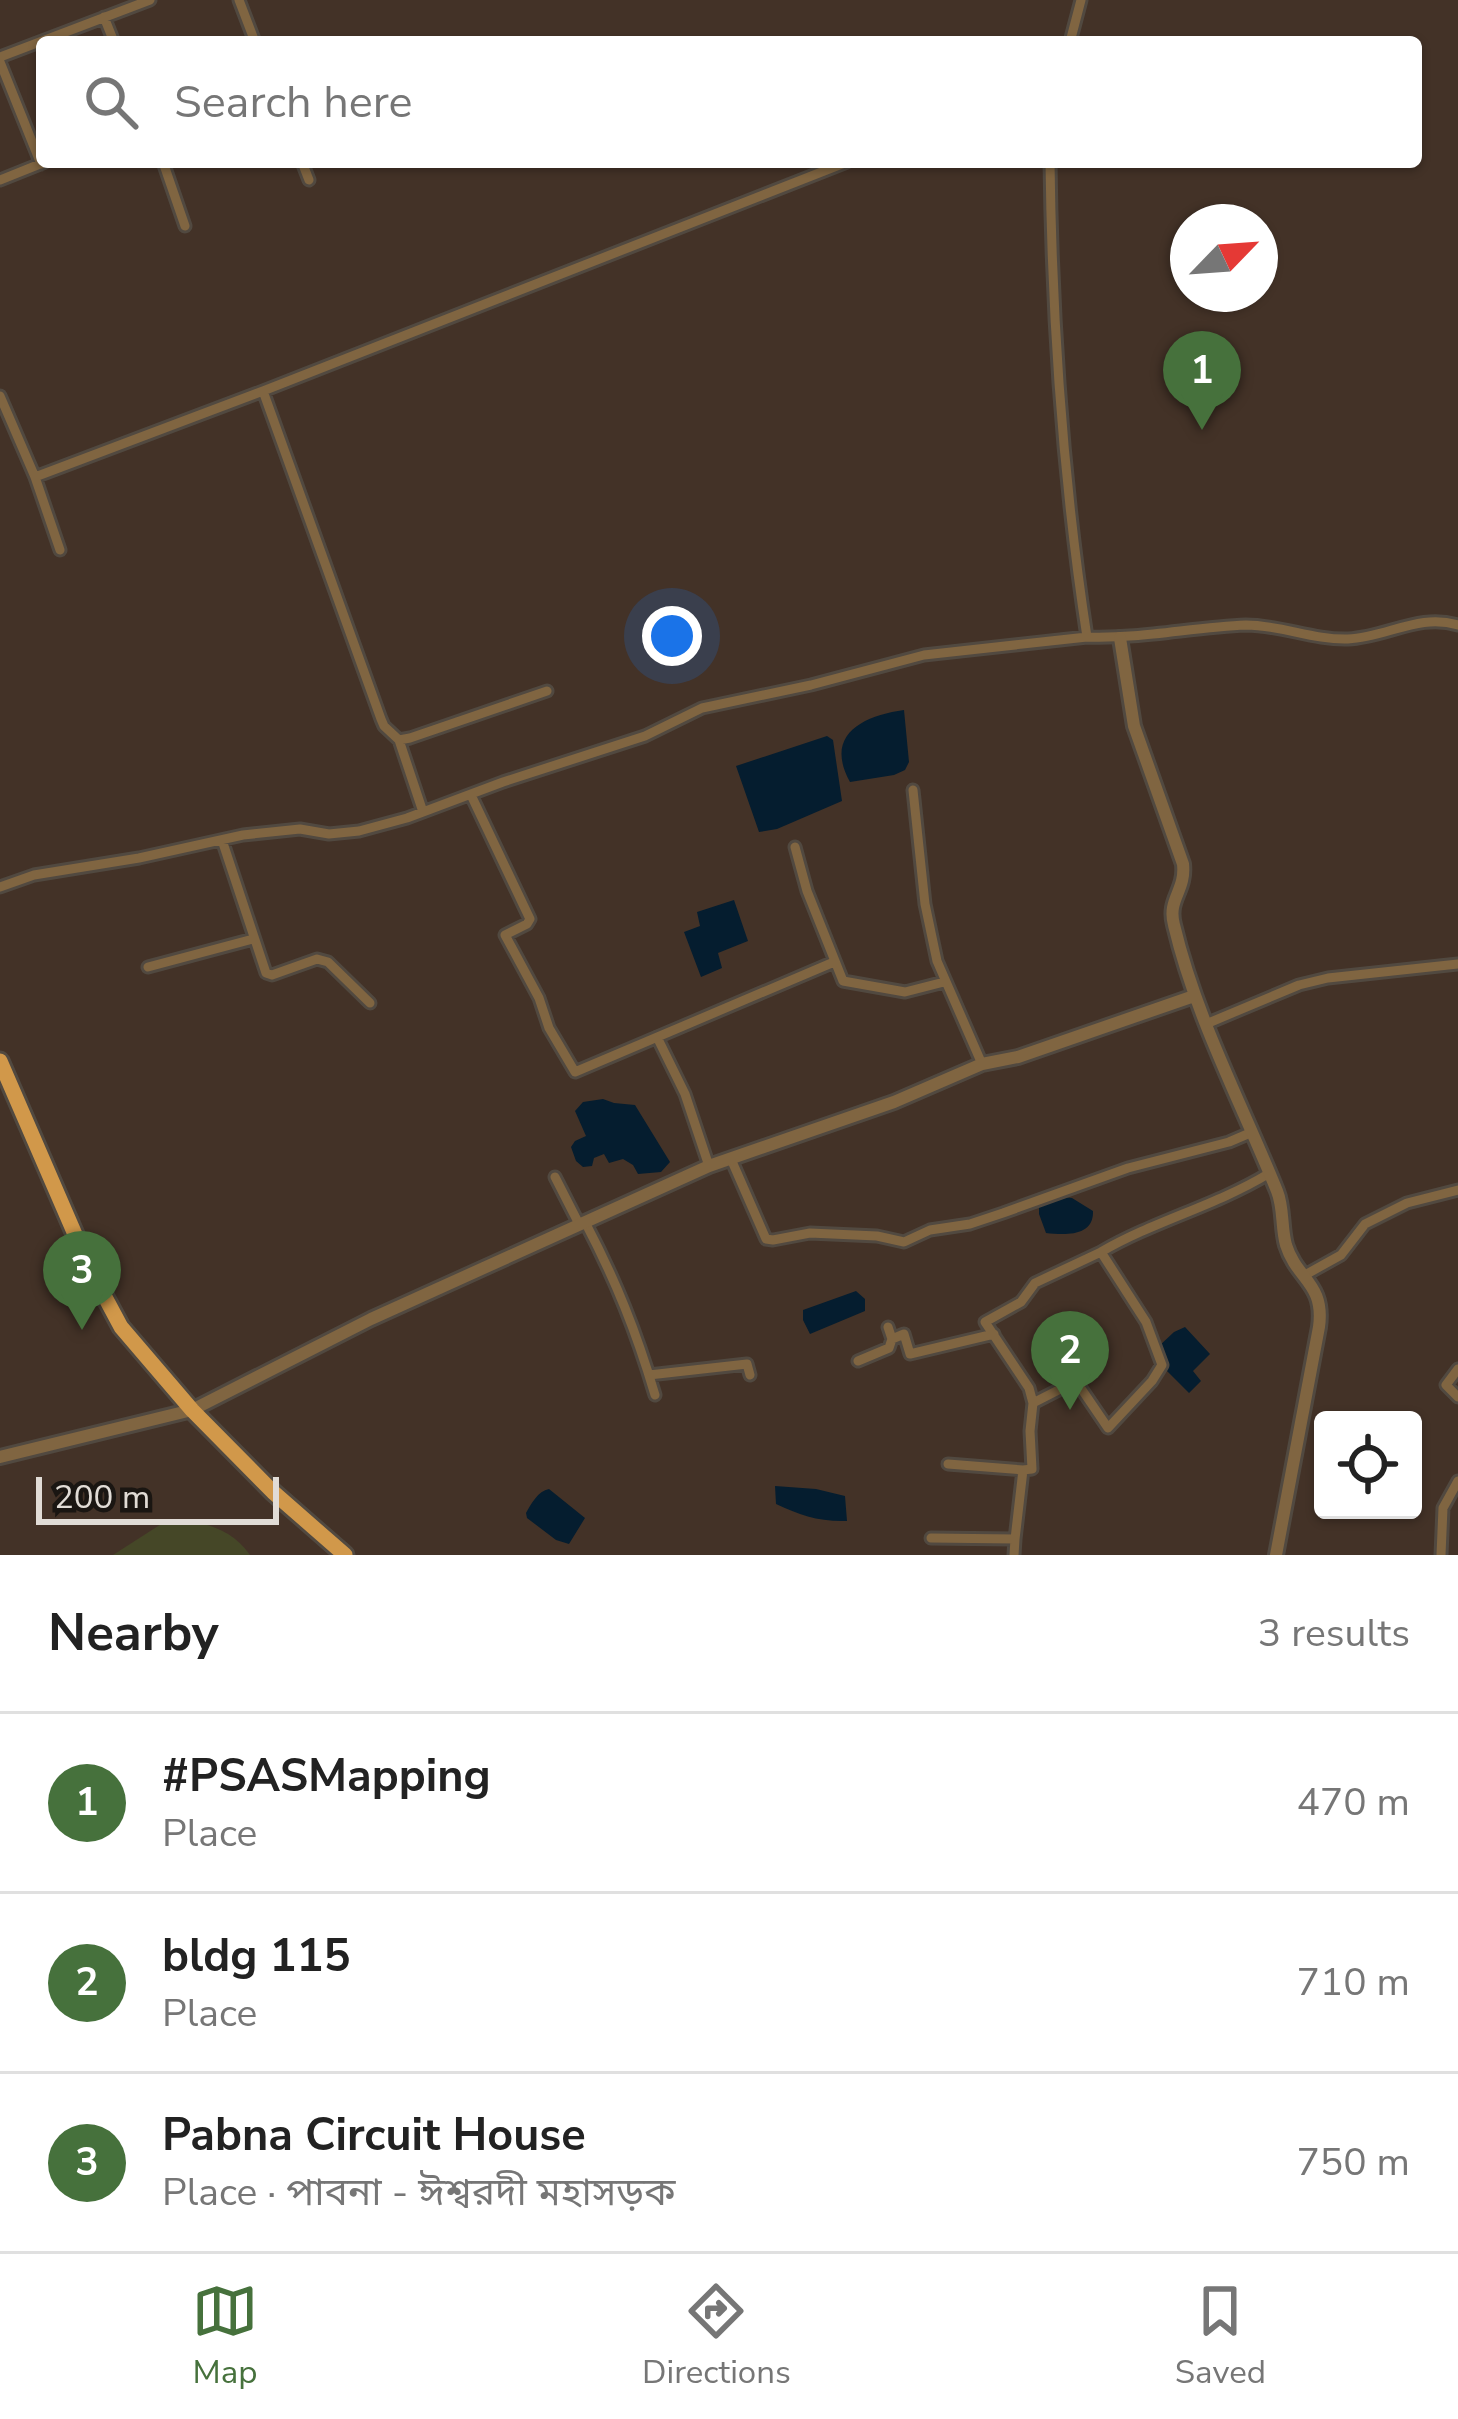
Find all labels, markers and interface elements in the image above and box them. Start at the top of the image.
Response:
search box [36,36,1422,168]
icon: search [78,69,144,135]
text: Search here [174,72,413,133]
north arrow [1170,204,1278,312]
pin: 1 [1163,331,1241,430]
your location [642,606,702,666]
pin: 3 [43,1231,121,1330]
pin: 2 [1031,1311,1109,1410]
map controls [1314,1411,1422,1519]
button: locate [1314,1411,1422,1519]
scale bar [36,1471,279,1524]
text: 200 m [54,1475,150,1520]
text: Nearby [48,1598,219,1668]
text: 3 results [1258,1607,1410,1660]
text: #PSASMapping [162,1746,491,1807]
text: 1 [75,1776,99,1829]
text: 470 m [1296,1776,1410,1829]
text: Place [162,1807,257,1860]
text: bldg 115 [162,1926,350,1987]
text: 2 [75,1956,99,2009]
text: 710 m [1296,1956,1410,2009]
text: Place [162,1987,257,2040]
text: Pabna Circuit House [162,2105,586,2166]
text: 3 [75,2136,99,2189]
text: 750 m [1296,2136,1410,2189]
text: Place · পাবনা - ঈশ্বরদী মহাসড়ক [162,2166,675,2219]
tab: Map [192,2278,258,2395]
tab: Directions [642,2278,791,2395]
tab: Saved [1175,2278,1266,2395]

